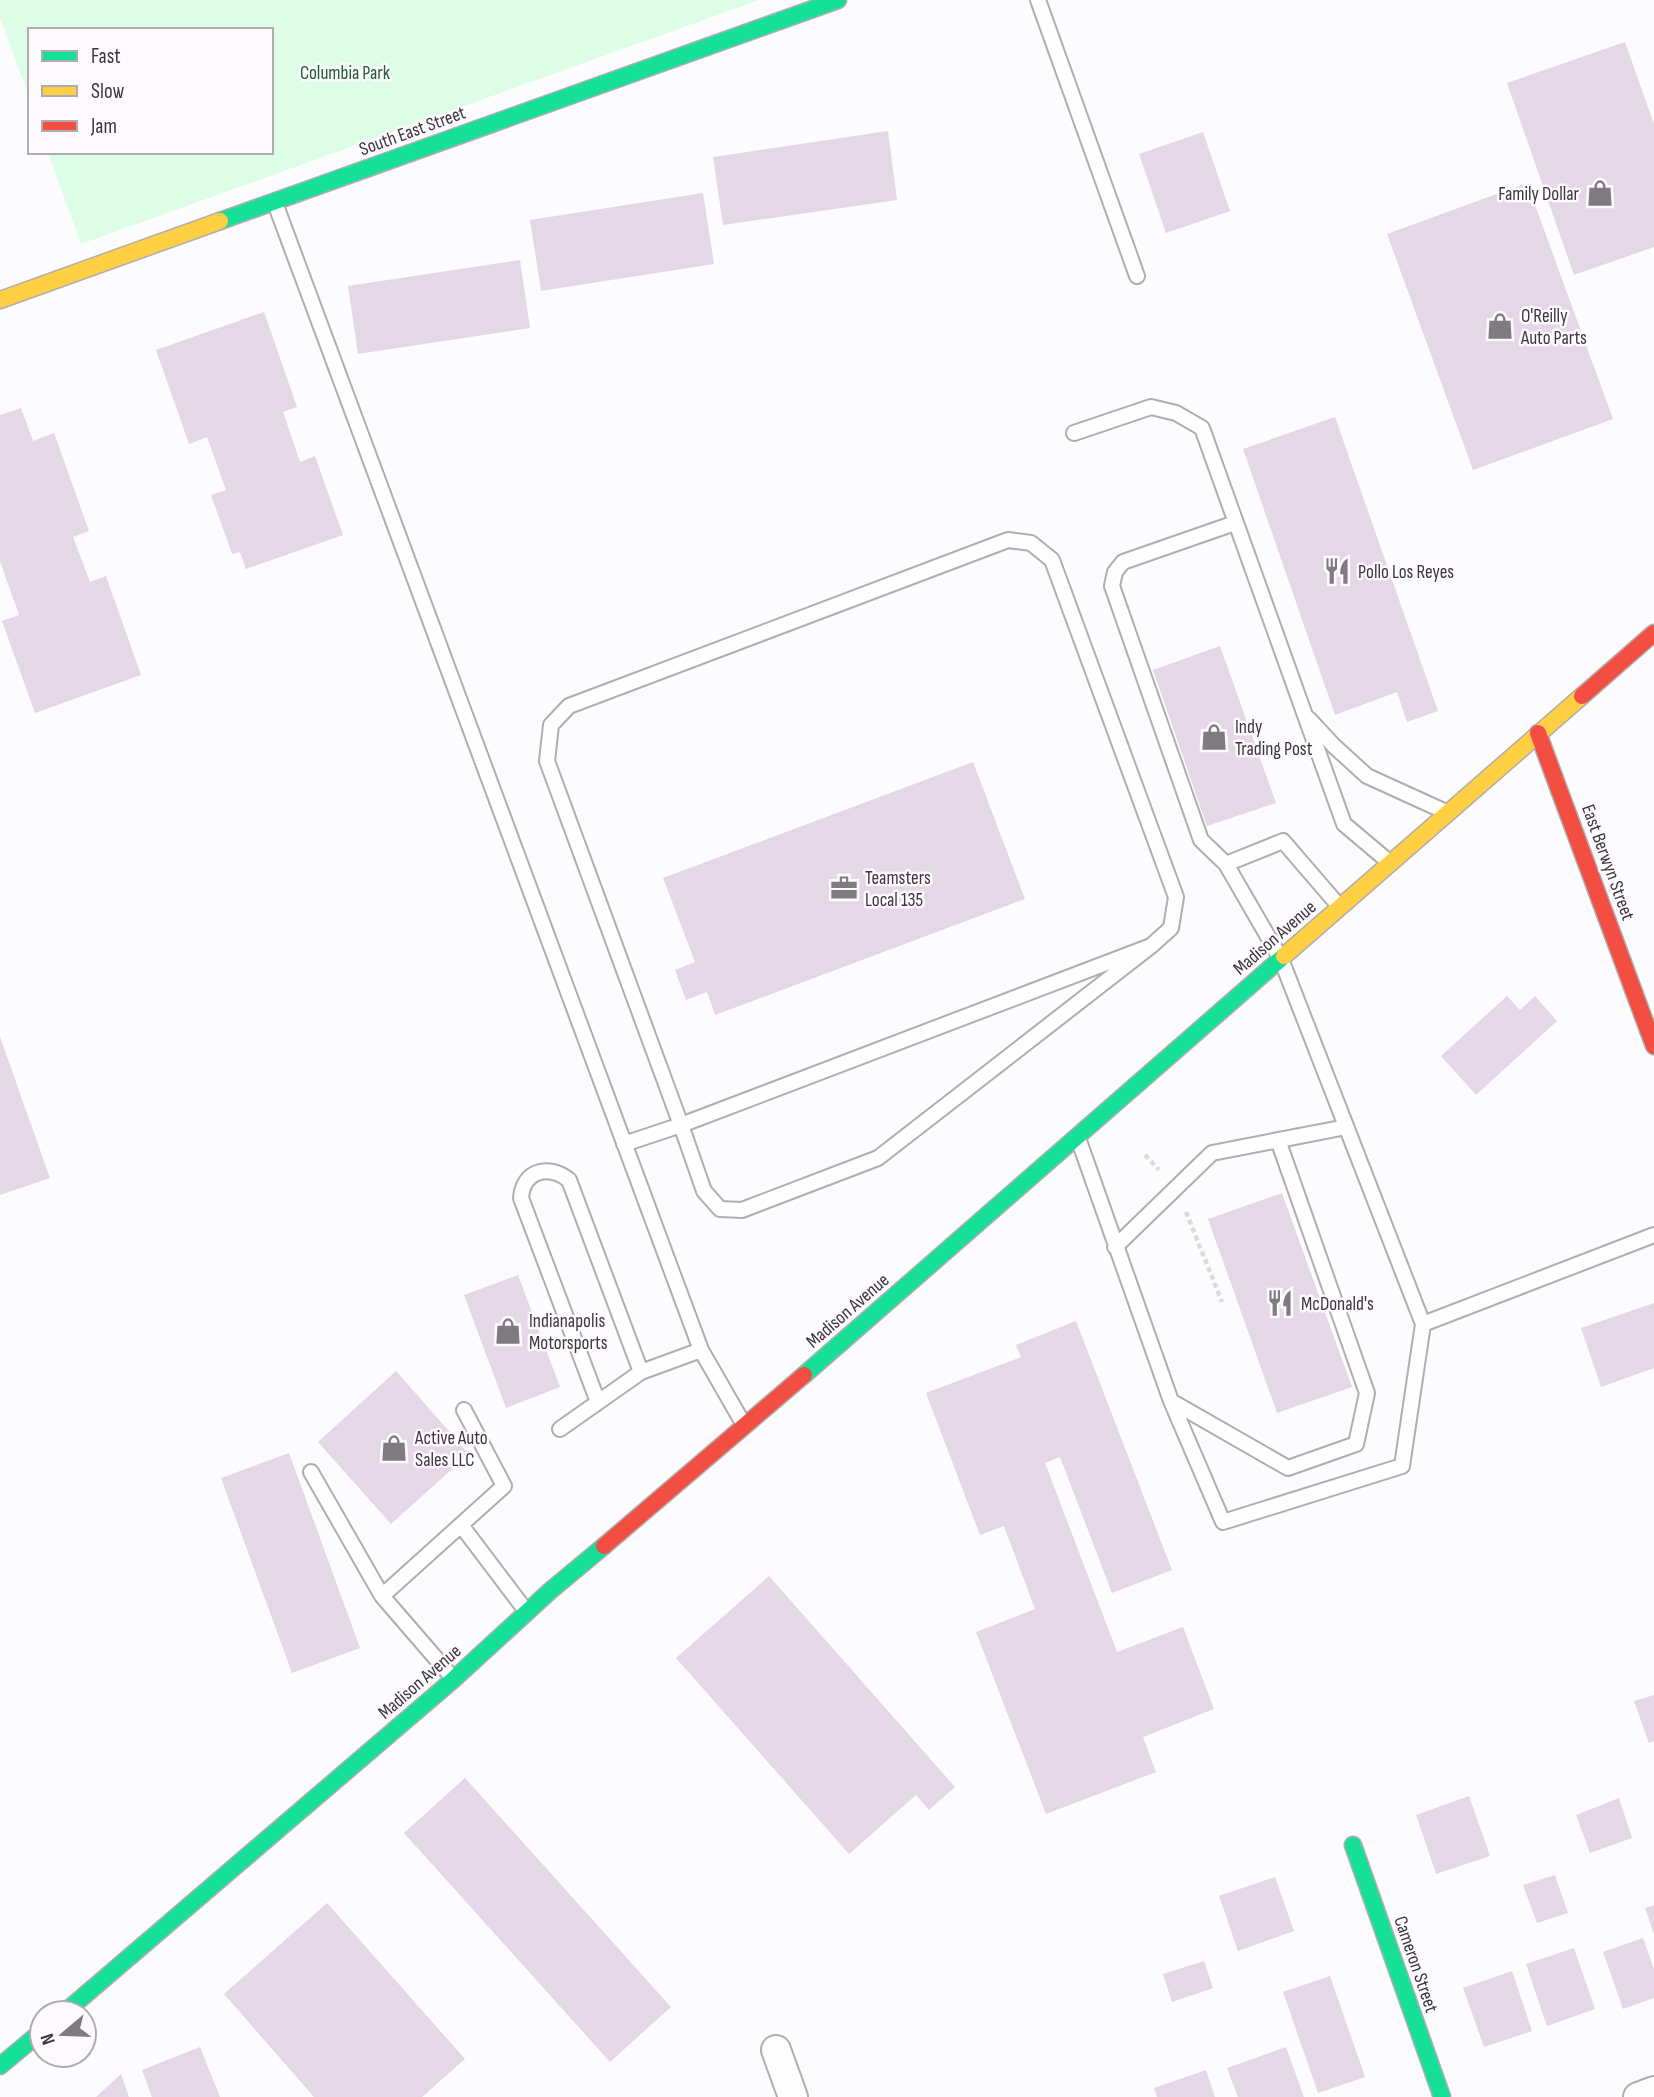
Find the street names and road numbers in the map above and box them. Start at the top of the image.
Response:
street label: South East Street [356,101,469,161]
street label: East Berwyn Street [1576,801,1639,924]
street label: Madison Avenue [1229,896,1321,980]
street label: Madison Avenue [802,1269,894,1353]
street label: Madison Avenue [374,1640,466,1724]
street label: Cameron Street [1388,1913,1443,2016]

